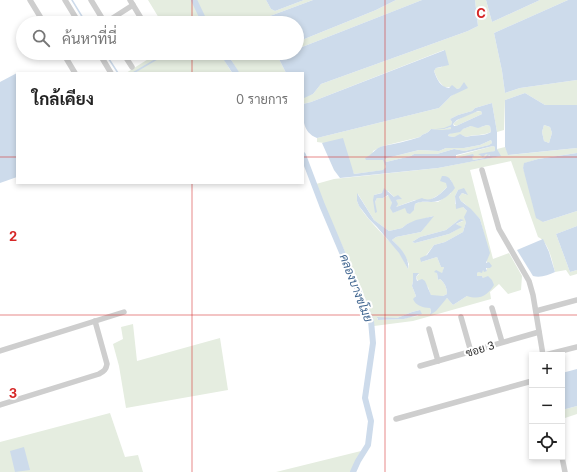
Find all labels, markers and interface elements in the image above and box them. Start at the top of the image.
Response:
text: C [476,5,486,21]
search box [16,16,304,60]
icon: search [30,27,52,49]
text: ค้นหาที่นี่ [62,29,117,48]
text: ใกล้เคียง [32,89,94,109]
text: 0 รายการ [236,91,288,107]
text: 2 [9,228,17,244]
water label: คลองบางขโมย [337,252,376,324]
street label: ซอย 3 [464,338,496,360]
map controls [529,352,565,460]
button: + [529,352,565,388]
text: 3 [9,385,17,401]
button: − [529,388,565,424]
button: locate [529,424,565,460]

